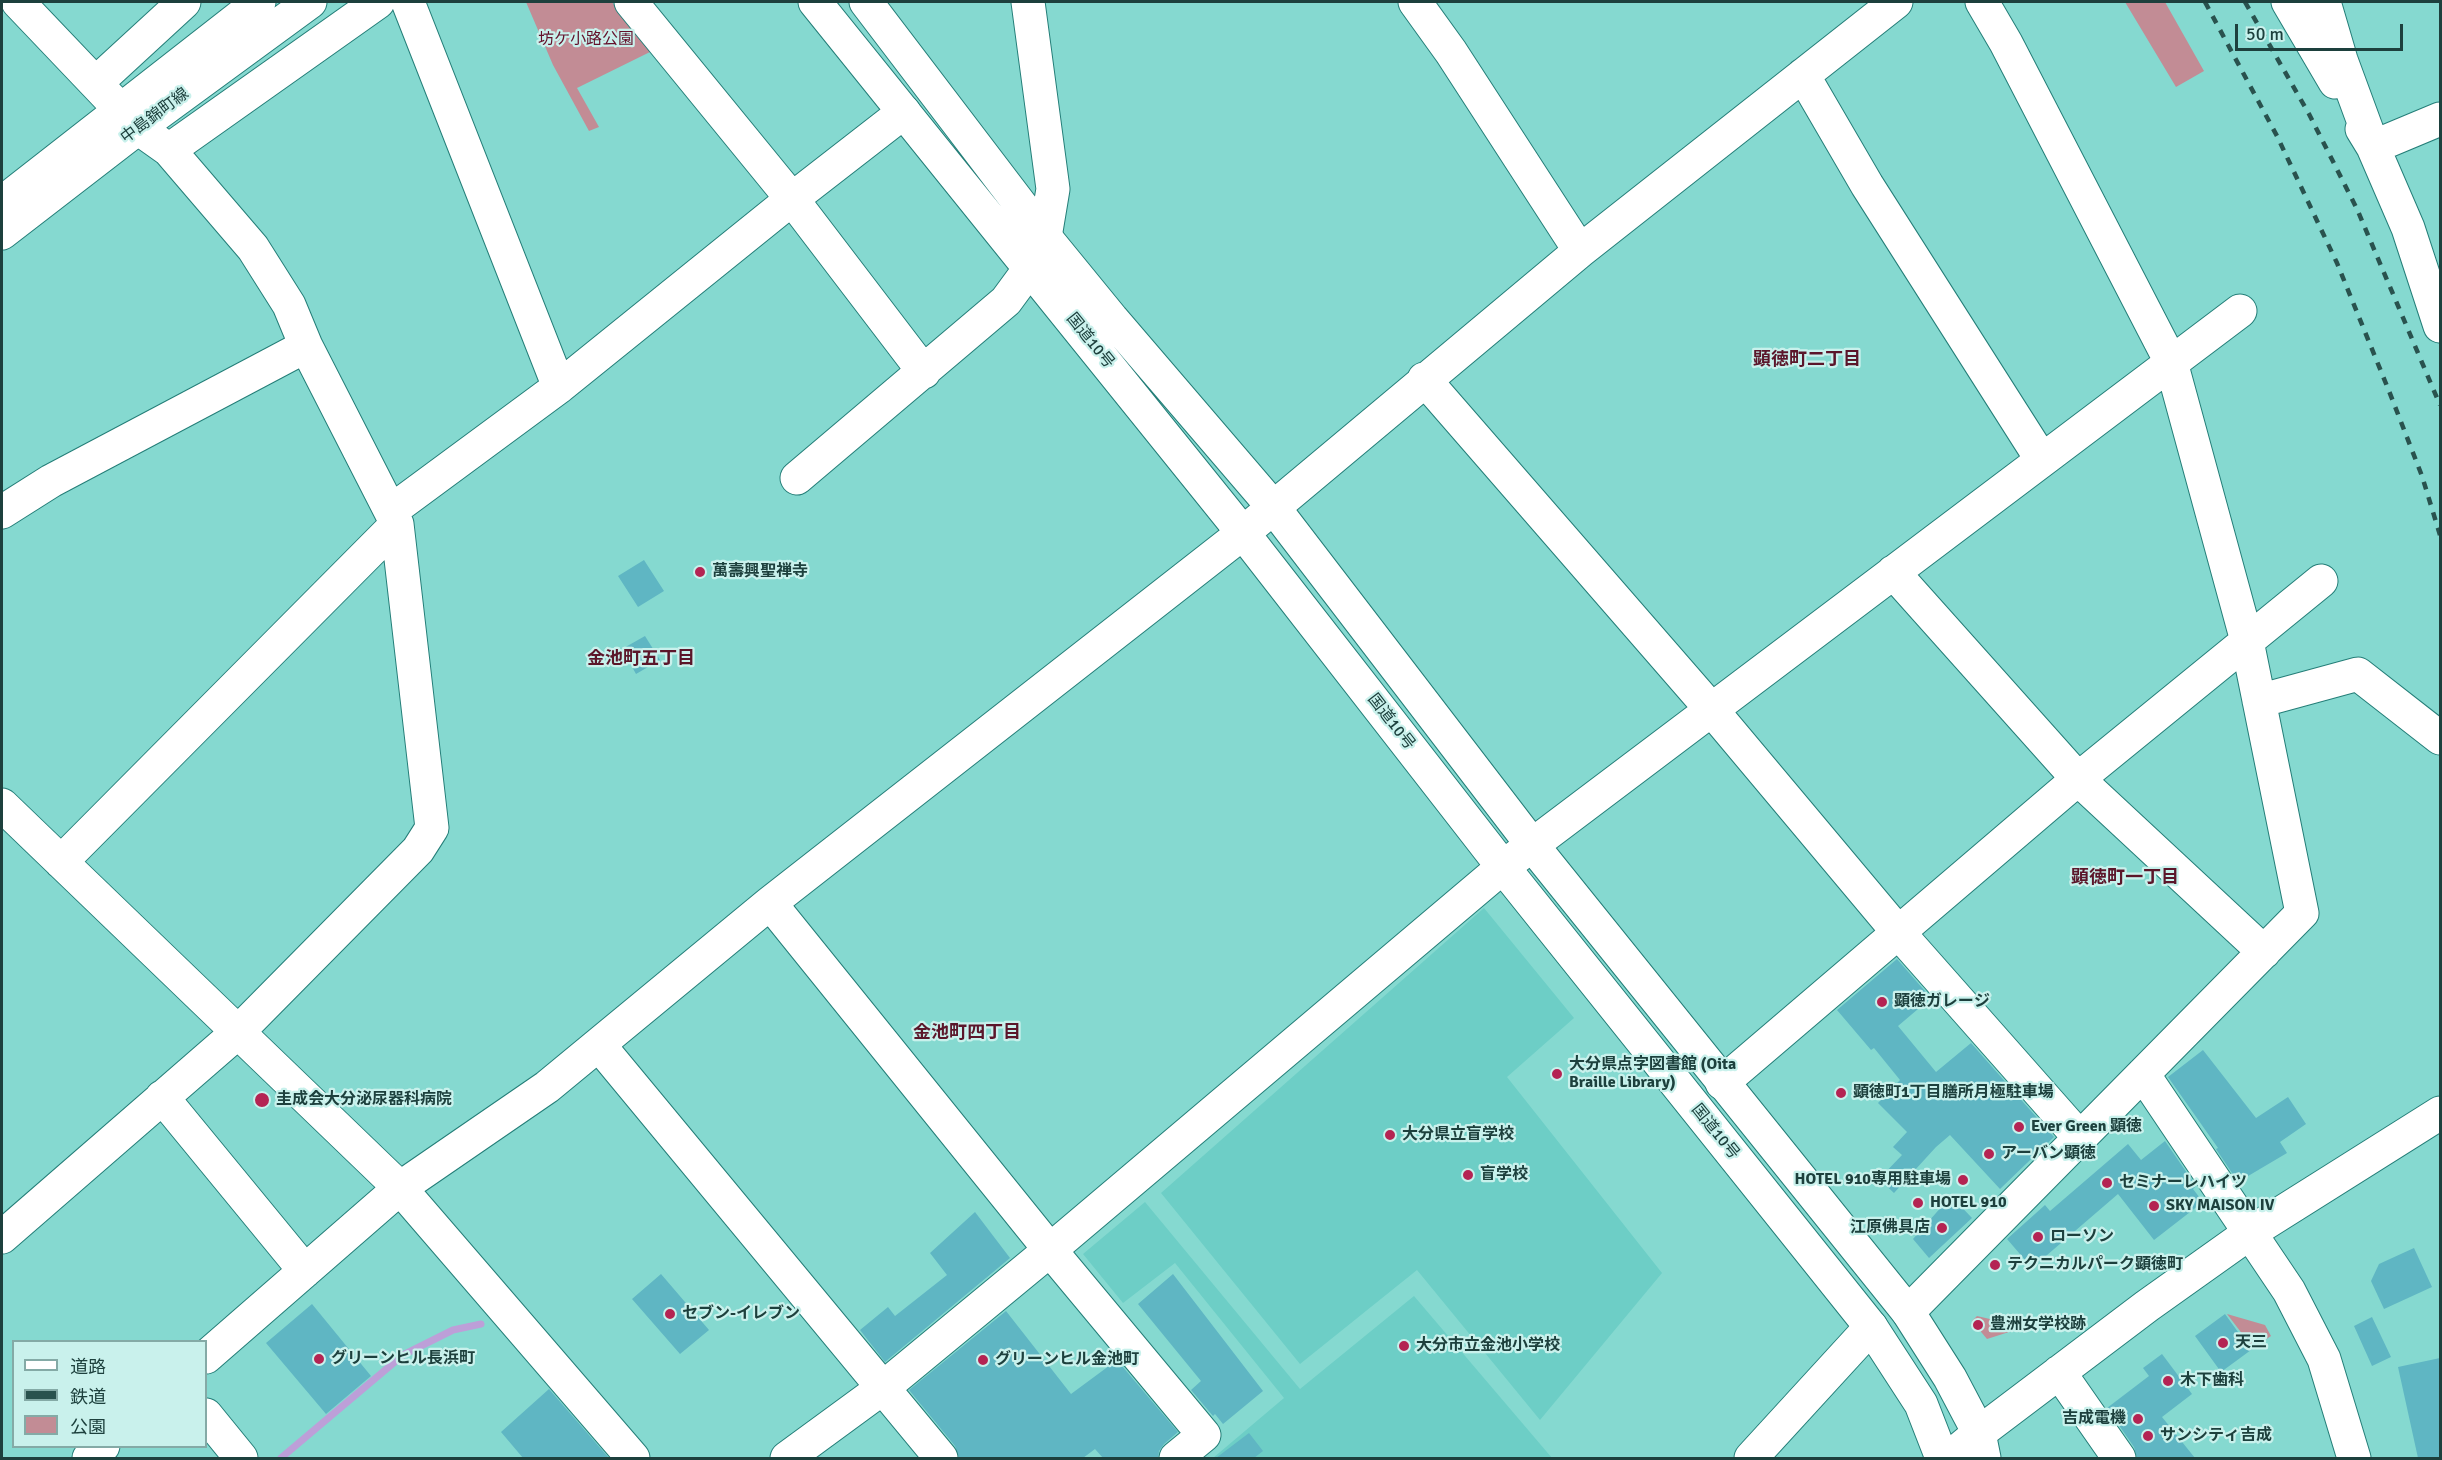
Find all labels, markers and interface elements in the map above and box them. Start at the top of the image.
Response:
scale bar [2238,12,2406,50]
text: 50 m [2246,23,2284,45]
park label: 坊ケ小路公園 [538,30,634,50]
street label: 中島錦町線 [117,84,193,148]
street label: 国道10号 [1062,310,1118,372]
district label: 顕徳町二丁目 [1753,349,1861,371]
place label: 萬壽興聖禅寺 [712,562,808,582]
marker: 萬壽興聖禅寺 [693,565,707,579]
district label: 金池町五丁目 [587,648,695,670]
street label: 国道10号 [1363,690,1419,754]
district label: 顕徳町一丁目 [2071,867,2179,889]
place label: 顕徳ガレージ [1894,992,1990,1012]
marker: 顕徳ガレージ [1875,995,1889,1009]
district label: 金池町四丁目 [913,1022,1021,1044]
place label: 大分県点字図書館 (Oita Braille Library) [1569,1055,1736,1093]
marker: 大分県点字図書館 (Oita Braille Library) [1550,1067,1564,1081]
place label: 顕徳町1丁目膳所月極駐車場 [1853,1083,2054,1103]
marker: 顕徳町1丁目膳所月極駐車場 [1834,1086,1848,1100]
place label: 圭成会大分泌尿器科病院 [276,1090,452,1110]
marker: 圭成会大分泌尿器科病院 [253,1091,271,1109]
street label: 国道10号 [1687,1101,1743,1163]
place label: Ever Green 顕徳 [2031,1117,2142,1137]
marker: Ever Green 顕徳 [2012,1120,2026,1134]
place label: 大分県立盲学校 [1402,1125,1514,1145]
marker: 大分県立盲学校 [1383,1128,1397,1142]
place label: アーバン顕徳 [2001,1144,2096,1164]
marker: アーバン顕徳 [1982,1147,1996,1161]
place label: 盲学校 [1480,1165,1528,1185]
marker: 盲学校 [1461,1168,1475,1182]
place label: HOTEL 910専用駐車場 [1794,1170,1951,1190]
marker: HOTEL 910専用駐車場 [1956,1173,1970,1187]
place label: セミナーレハイツ [2119,1173,2247,1193]
marker: セミナーレハイツ [2100,1176,2114,1190]
place label: HOTEL 910 [1930,1193,2007,1213]
marker: HOTEL 910 [1911,1196,1925,1210]
place label: SKY MAISON IV [2166,1196,2274,1216]
marker: SKY MAISON IV [2147,1199,2161,1213]
place label: 江原佛具店 [1850,1218,1930,1238]
marker: 江原佛具店 [1935,1221,1949,1235]
place label: ローソン [2050,1227,2114,1247]
marker: ローソン [2031,1230,2045,1244]
place label: テクニカルパーク顕徳町 [2007,1255,2183,1275]
marker: テクニカルパーク顕徳町 [1988,1258,2002,1272]
place label: セブン-イレブン [682,1304,800,1324]
marker: セブン-イレブン [663,1307,677,1321]
place label: 豊洲女学校跡 [1990,1315,2086,1335]
marker: 豊洲女学校跡 [1971,1318,1985,1332]
place label: 天三 [2235,1333,2267,1353]
place label: 大分市立金池小学校 [1416,1336,1560,1356]
marker: 天三 [2216,1336,2230,1350]
marker: 大分市立金池小学校 [1397,1339,1411,1353]
legend [12,1340,207,1448]
place label: グリーンヒル長浜町 [331,1349,475,1369]
place label: グリーンヒル金池町 [995,1350,1139,1370]
marker: グリーンヒル長浜町 [312,1352,326,1366]
marker: グリーンヒル金池町 [976,1353,990,1367]
text: 道路 [70,1356,106,1378]
place label: 木下歯科 [2180,1371,2244,1391]
marker: 木下歯科 [2161,1374,2175,1388]
text: 鉄道 [70,1386,106,1408]
place label: 吉成電機 [2062,1409,2126,1429]
marker: 吉成電機 [2131,1412,2145,1426]
text: 公園 [70,1416,106,1438]
place label: サンシティ吉成 [2160,1426,2272,1446]
marker: サンシティ吉成 [2141,1429,2155,1443]

